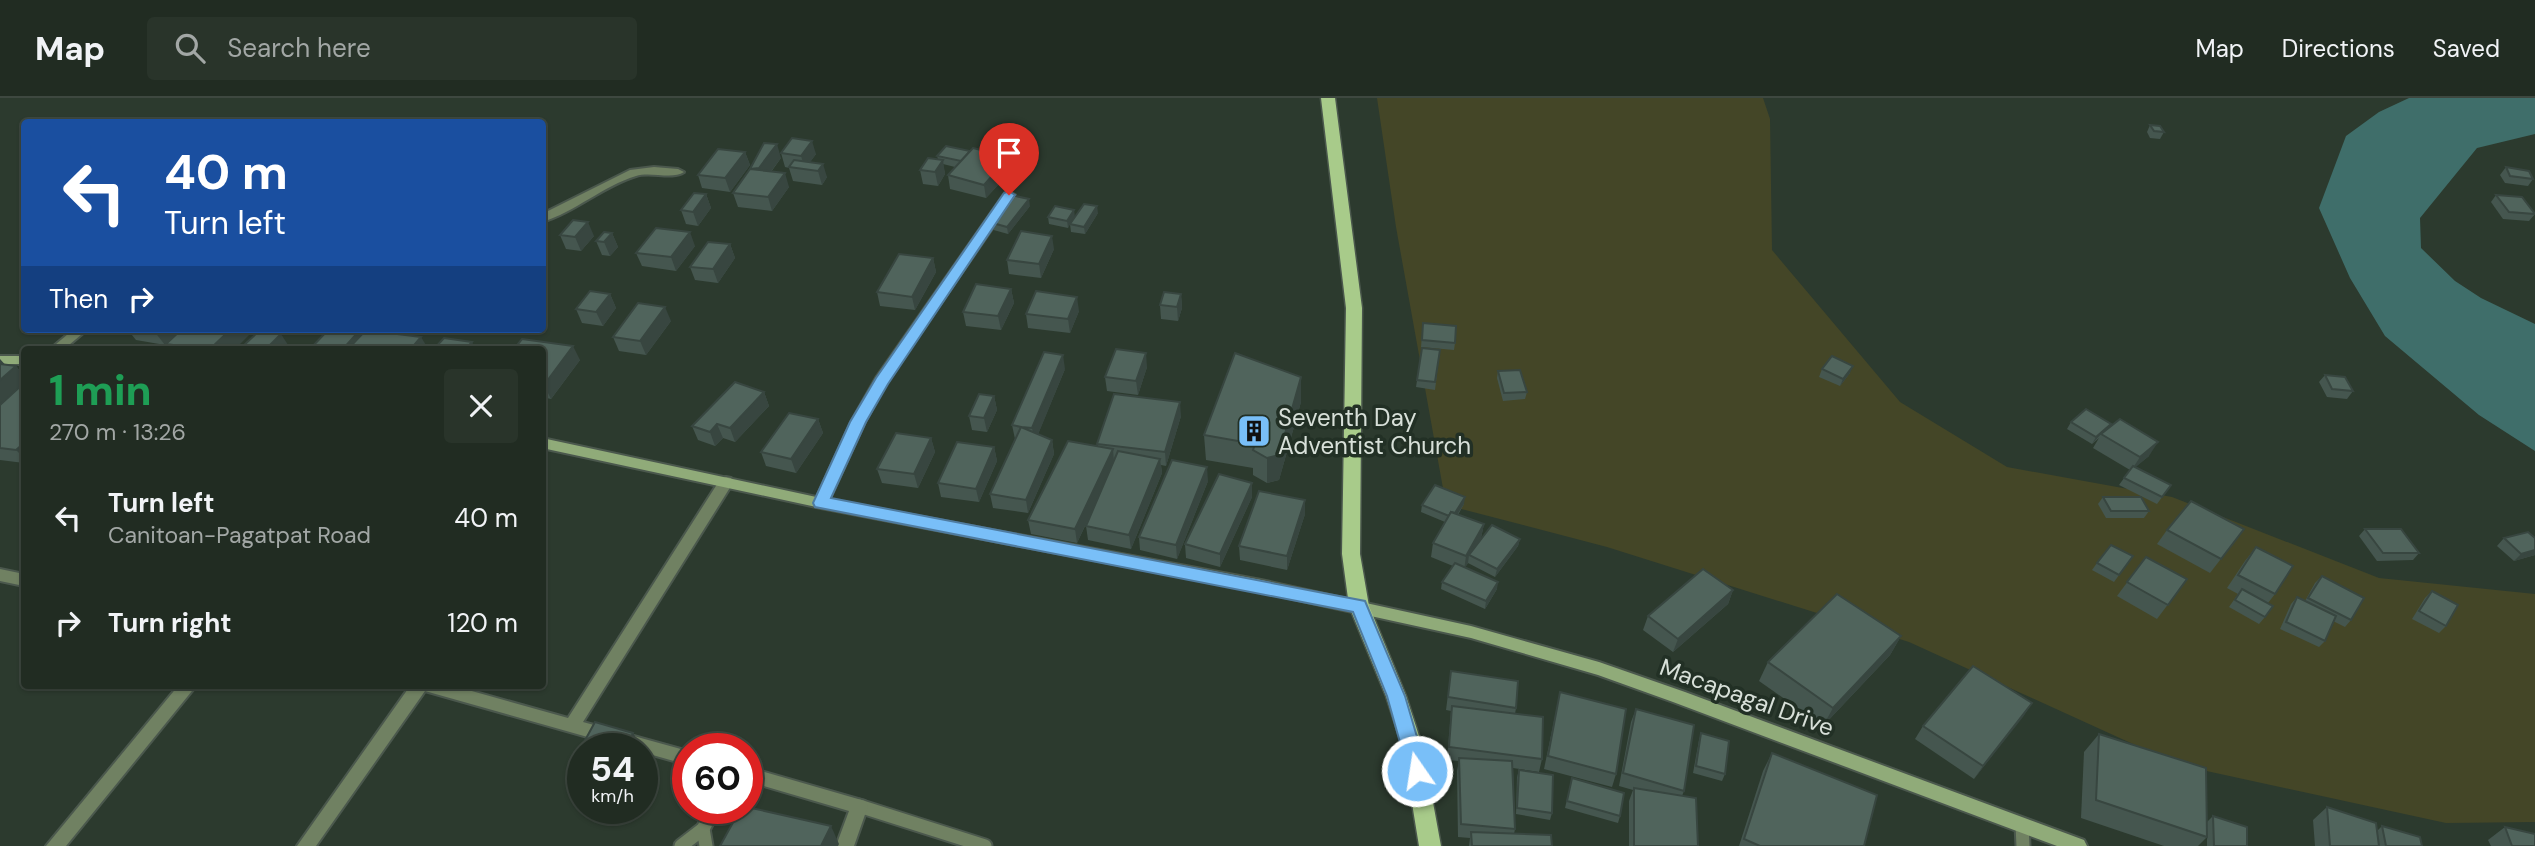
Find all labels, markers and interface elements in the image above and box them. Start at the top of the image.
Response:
search box [147,17,637,80]
text: Map [35,27,105,70]
icon: search [171,29,209,67]
text: Search here [227,31,371,65]
text: Map [2196,33,2244,64]
text: Directions [2282,33,2395,64]
text: Saved [2433,33,2500,64]
pin [979,123,1039,195]
icon: arrive [990,134,1028,172]
text: 40 m [164,140,288,204]
icon: left [49,147,140,238]
text: Turn left [164,202,286,244]
icon: right [122,280,160,318]
text: Then [49,282,108,316]
text: 1 min [49,363,152,418]
button: close [444,369,518,443]
place label: Seventh Day Adventist Church [1278,402,1471,461]
building icon: Seventh Day Adventist Church [1235,412,1273,450]
text: 270 m · 13:26 [49,417,186,447]
text: Turn left [108,486,215,520]
icon: left [49,499,87,537]
text: 40 m [454,501,518,535]
text: Canitoan-Pagatpat Road [108,520,371,550]
icon: right [49,604,87,642]
text: Turn right [108,606,232,640]
text: 120 m [447,606,518,640]
street label: Macapagal Drive [1656,651,1838,743]
speed limit sign: 60 [672,733,763,824]
position arrow [1380,734,1454,808]
text: 54 [590,746,635,792]
text: km/h [591,784,634,808]

